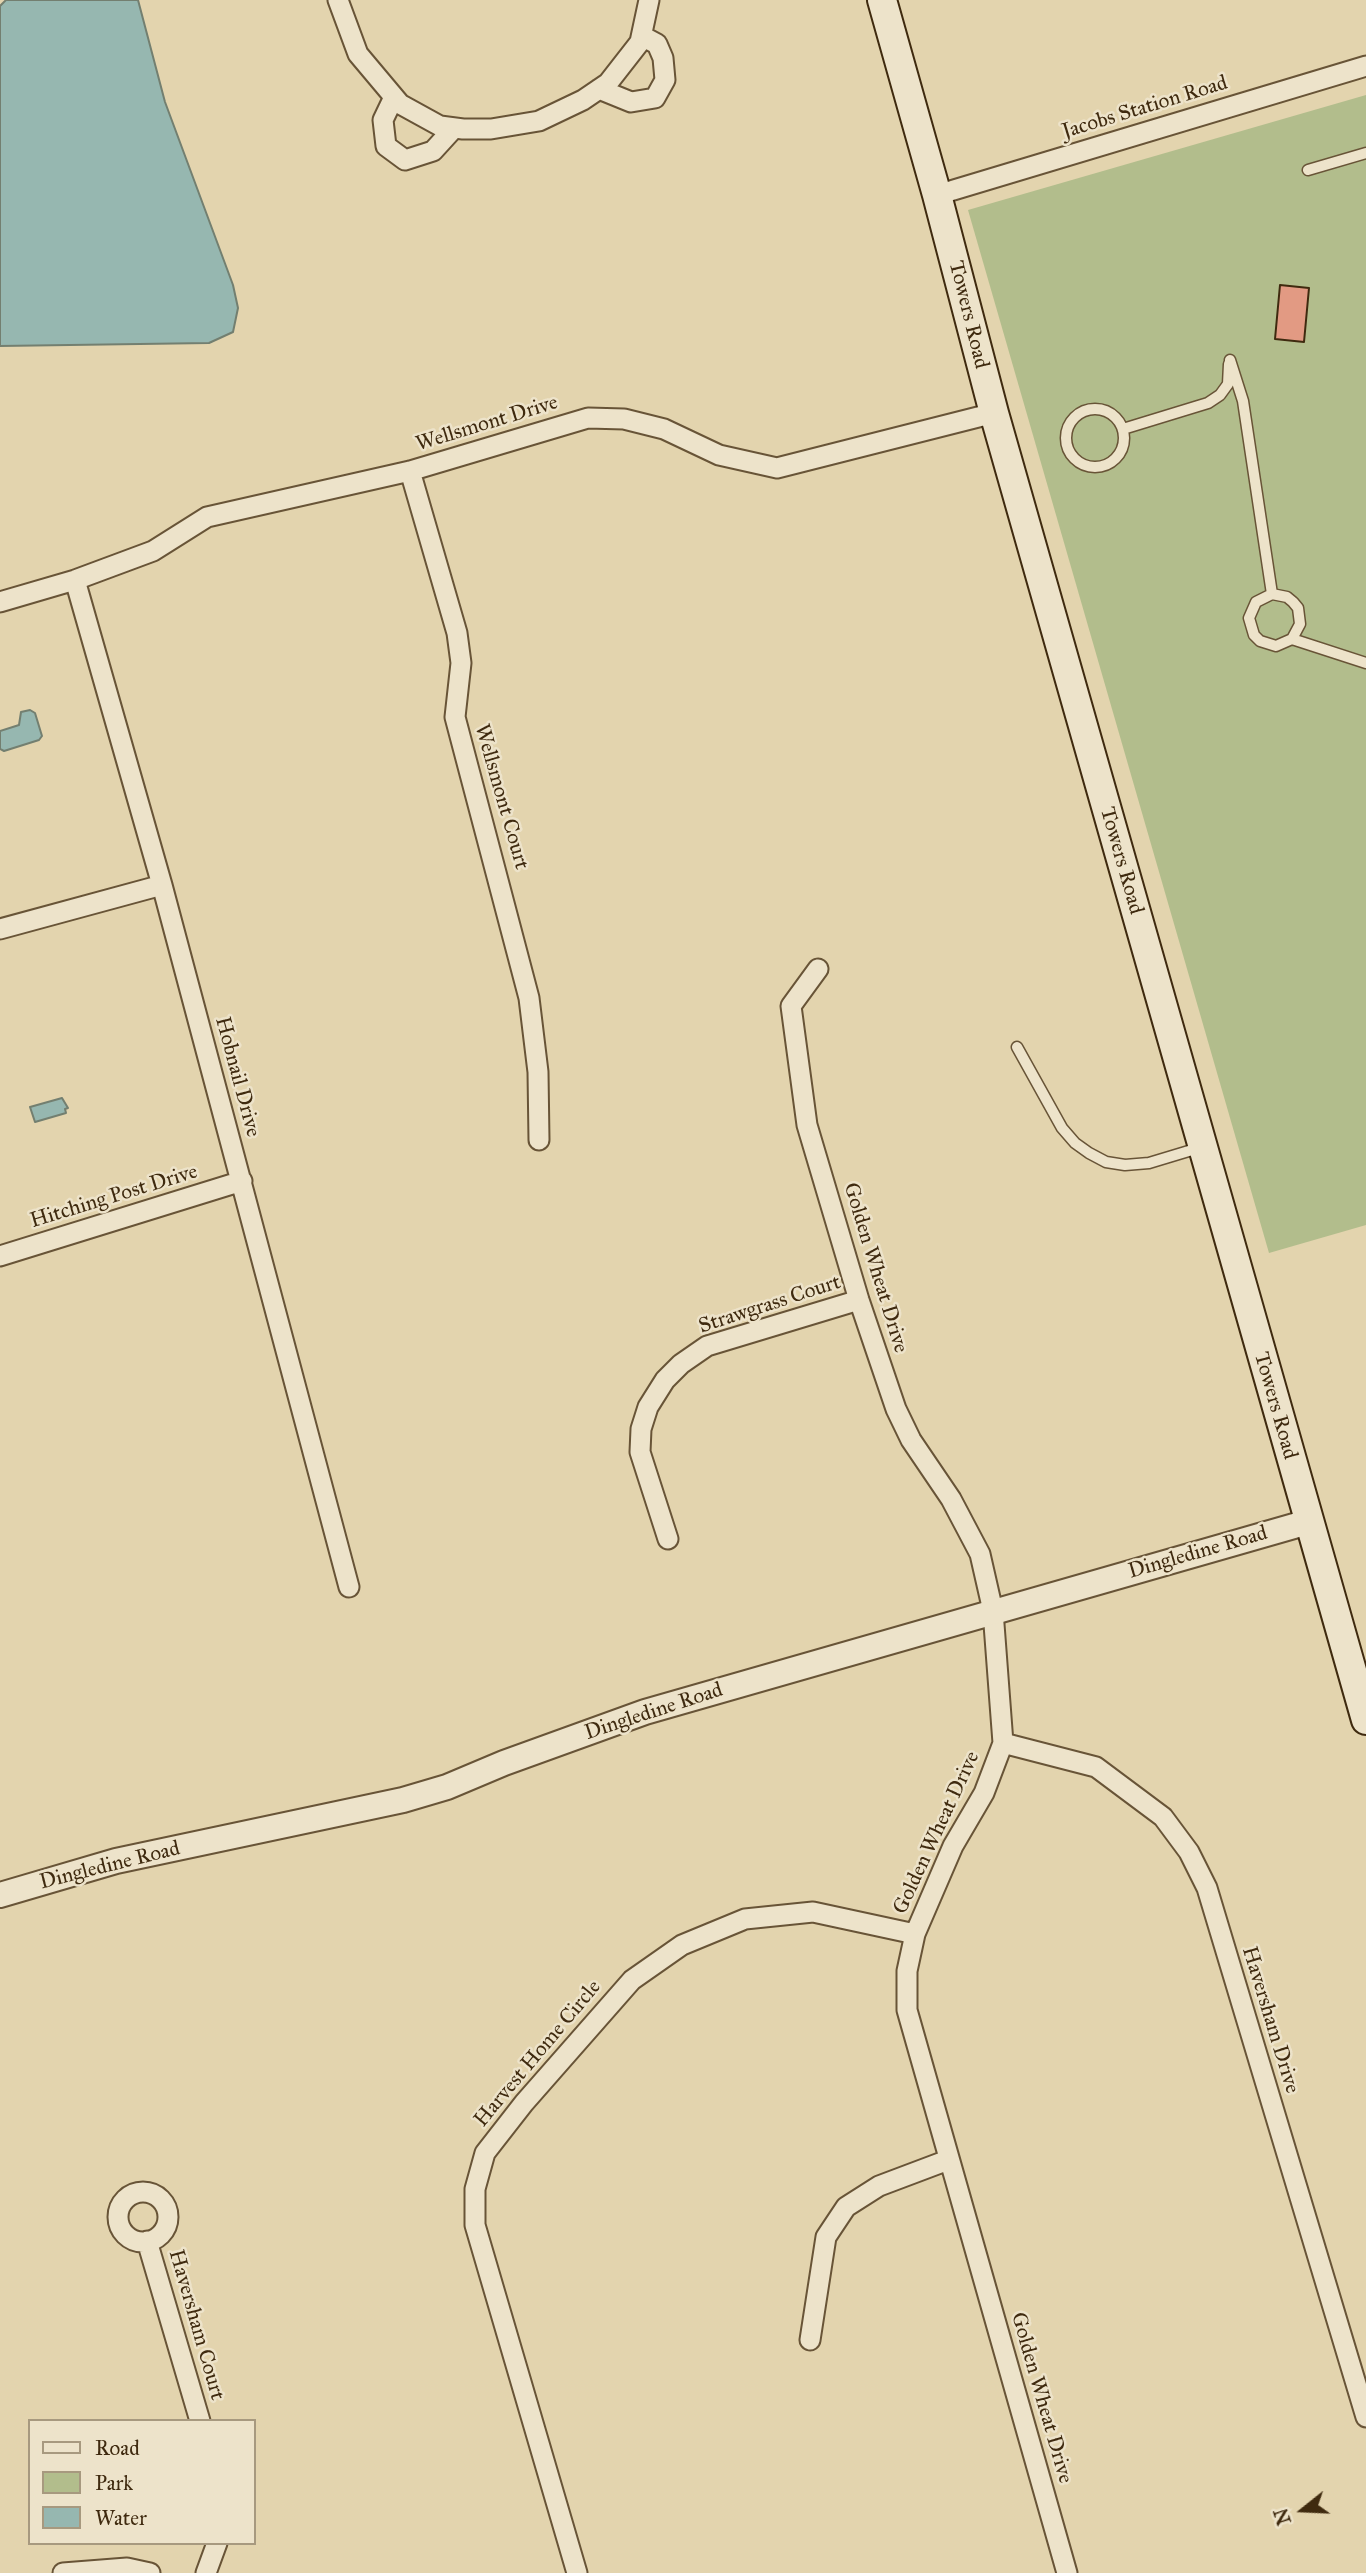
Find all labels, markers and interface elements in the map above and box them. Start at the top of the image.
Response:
street label: Jacobs Station Road [1059,71,1231,145]
street label: Towers Road [942,258,994,372]
street label: Wellsmont Drive [413,390,561,458]
street label: Wellsmont Court [468,721,534,873]
street label: Towers Road [1094,804,1148,918]
street label: Hobnail Drive [209,1014,265,1140]
street label: Hitching Post Drive [27,1160,201,1234]
street label: Golden Wheat Drive [837,1180,913,1356]
street label: Strawgrass Court [696,1270,844,1340]
street label: Towers Road [1248,1349,1302,1463]
street label: Dingledine Road [1126,1521,1270,1585]
street label: Dingledine Road [582,1678,726,1746]
street label: Golden Wheat Drive [888,1748,986,1918]
street label: Dingledine Road [37,1836,183,1896]
street label: Haversham Drive [1236,1944,1304,2096]
street label: Harvest Home Circle [469,1975,607,2133]
street label: Haversham Court [162,2247,230,2403]
street label: Golden Wheat Drive [1005,2310,1077,2486]
legend [28,2419,256,2545]
text: Road [95,2435,140,2461]
text: Park [95,2470,133,2496]
north arrow [1268,2475,1338,2545]
text: Water [95,2505,147,2531]
text: N [1269,2505,1296,2528]

